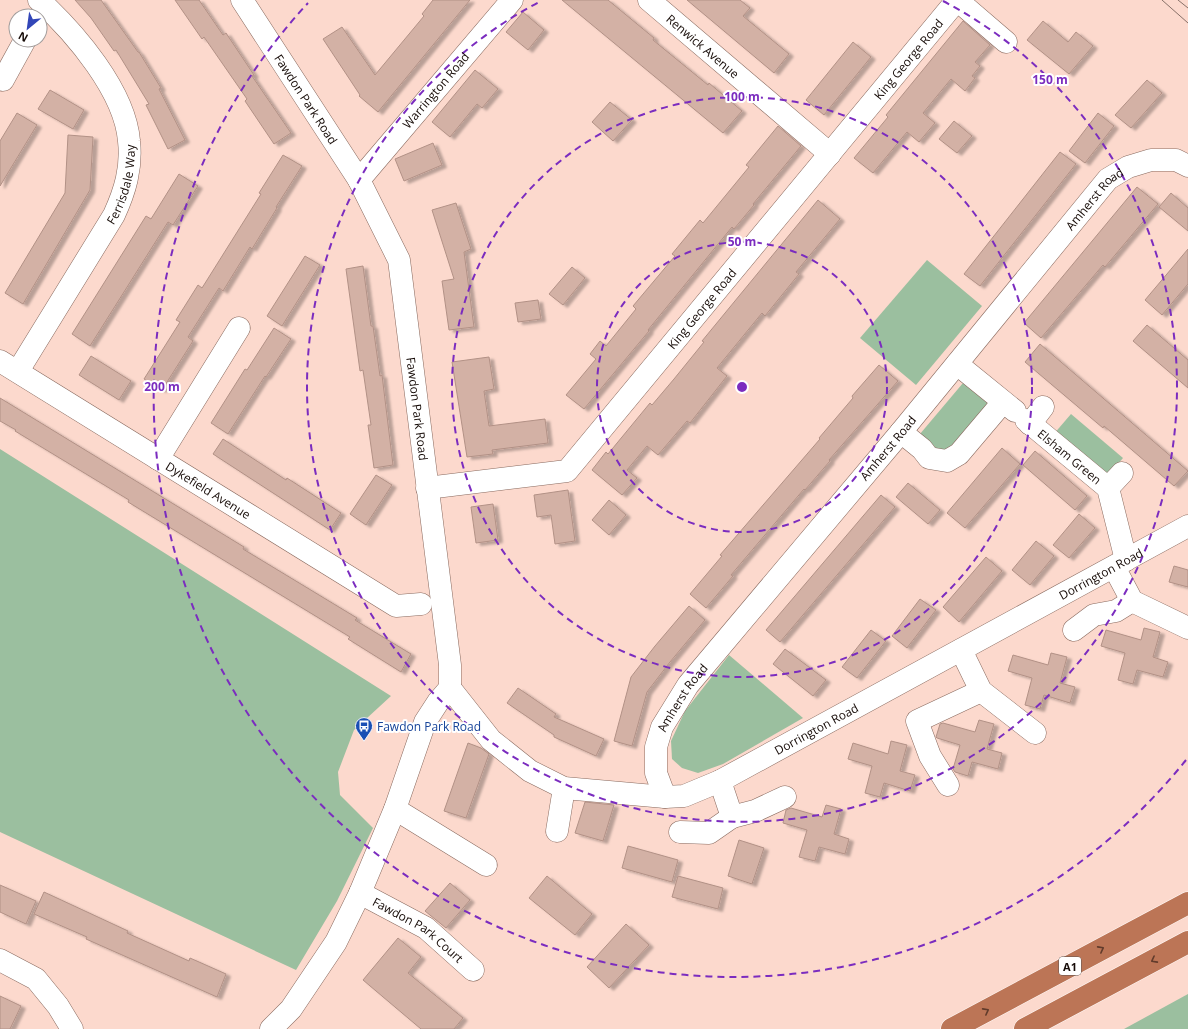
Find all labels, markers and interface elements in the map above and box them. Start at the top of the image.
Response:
north arrow [8,8,48,48]
street label: Renwick Avenue [663,10,743,82]
street label: King George Road [870,15,947,103]
text: N [15,28,30,46]
street label: Warrington Road [398,48,473,132]
street label: Fawdon Park Road [271,51,342,147]
text: 150 m [1032,71,1068,88]
text: 100 m [724,88,760,105]
street label: Ferrisdale Way [102,143,138,227]
street label: Amherst Road [1061,163,1126,233]
text: 50 m [728,233,756,250]
street label: King George Road [663,265,740,352]
street label: Fawdon Park Road [403,356,433,461]
text: 200 m [144,378,180,395]
centre of rings [735,380,749,394]
street label: Amherst Road [856,412,920,484]
street label: Elsham Green [1034,425,1105,488]
street label: Dykefield Avenue [163,457,254,523]
street label: Dorrington Road [1056,544,1146,603]
street label: Amherst Road [653,660,711,734]
street label: Dorrington Road [771,699,861,758]
bus stop icon: Fawdon Park Road [354,716,374,741]
place label: Fawdon Park Road [377,718,481,735]
street label: Fawdon Park Court [370,893,467,966]
one-way arrow [1097,947,1104,954]
one-way arrow [1150,955,1158,963]
road number: A1 [1059,957,1081,975]
one-way arrow [982,1008,989,1015]

